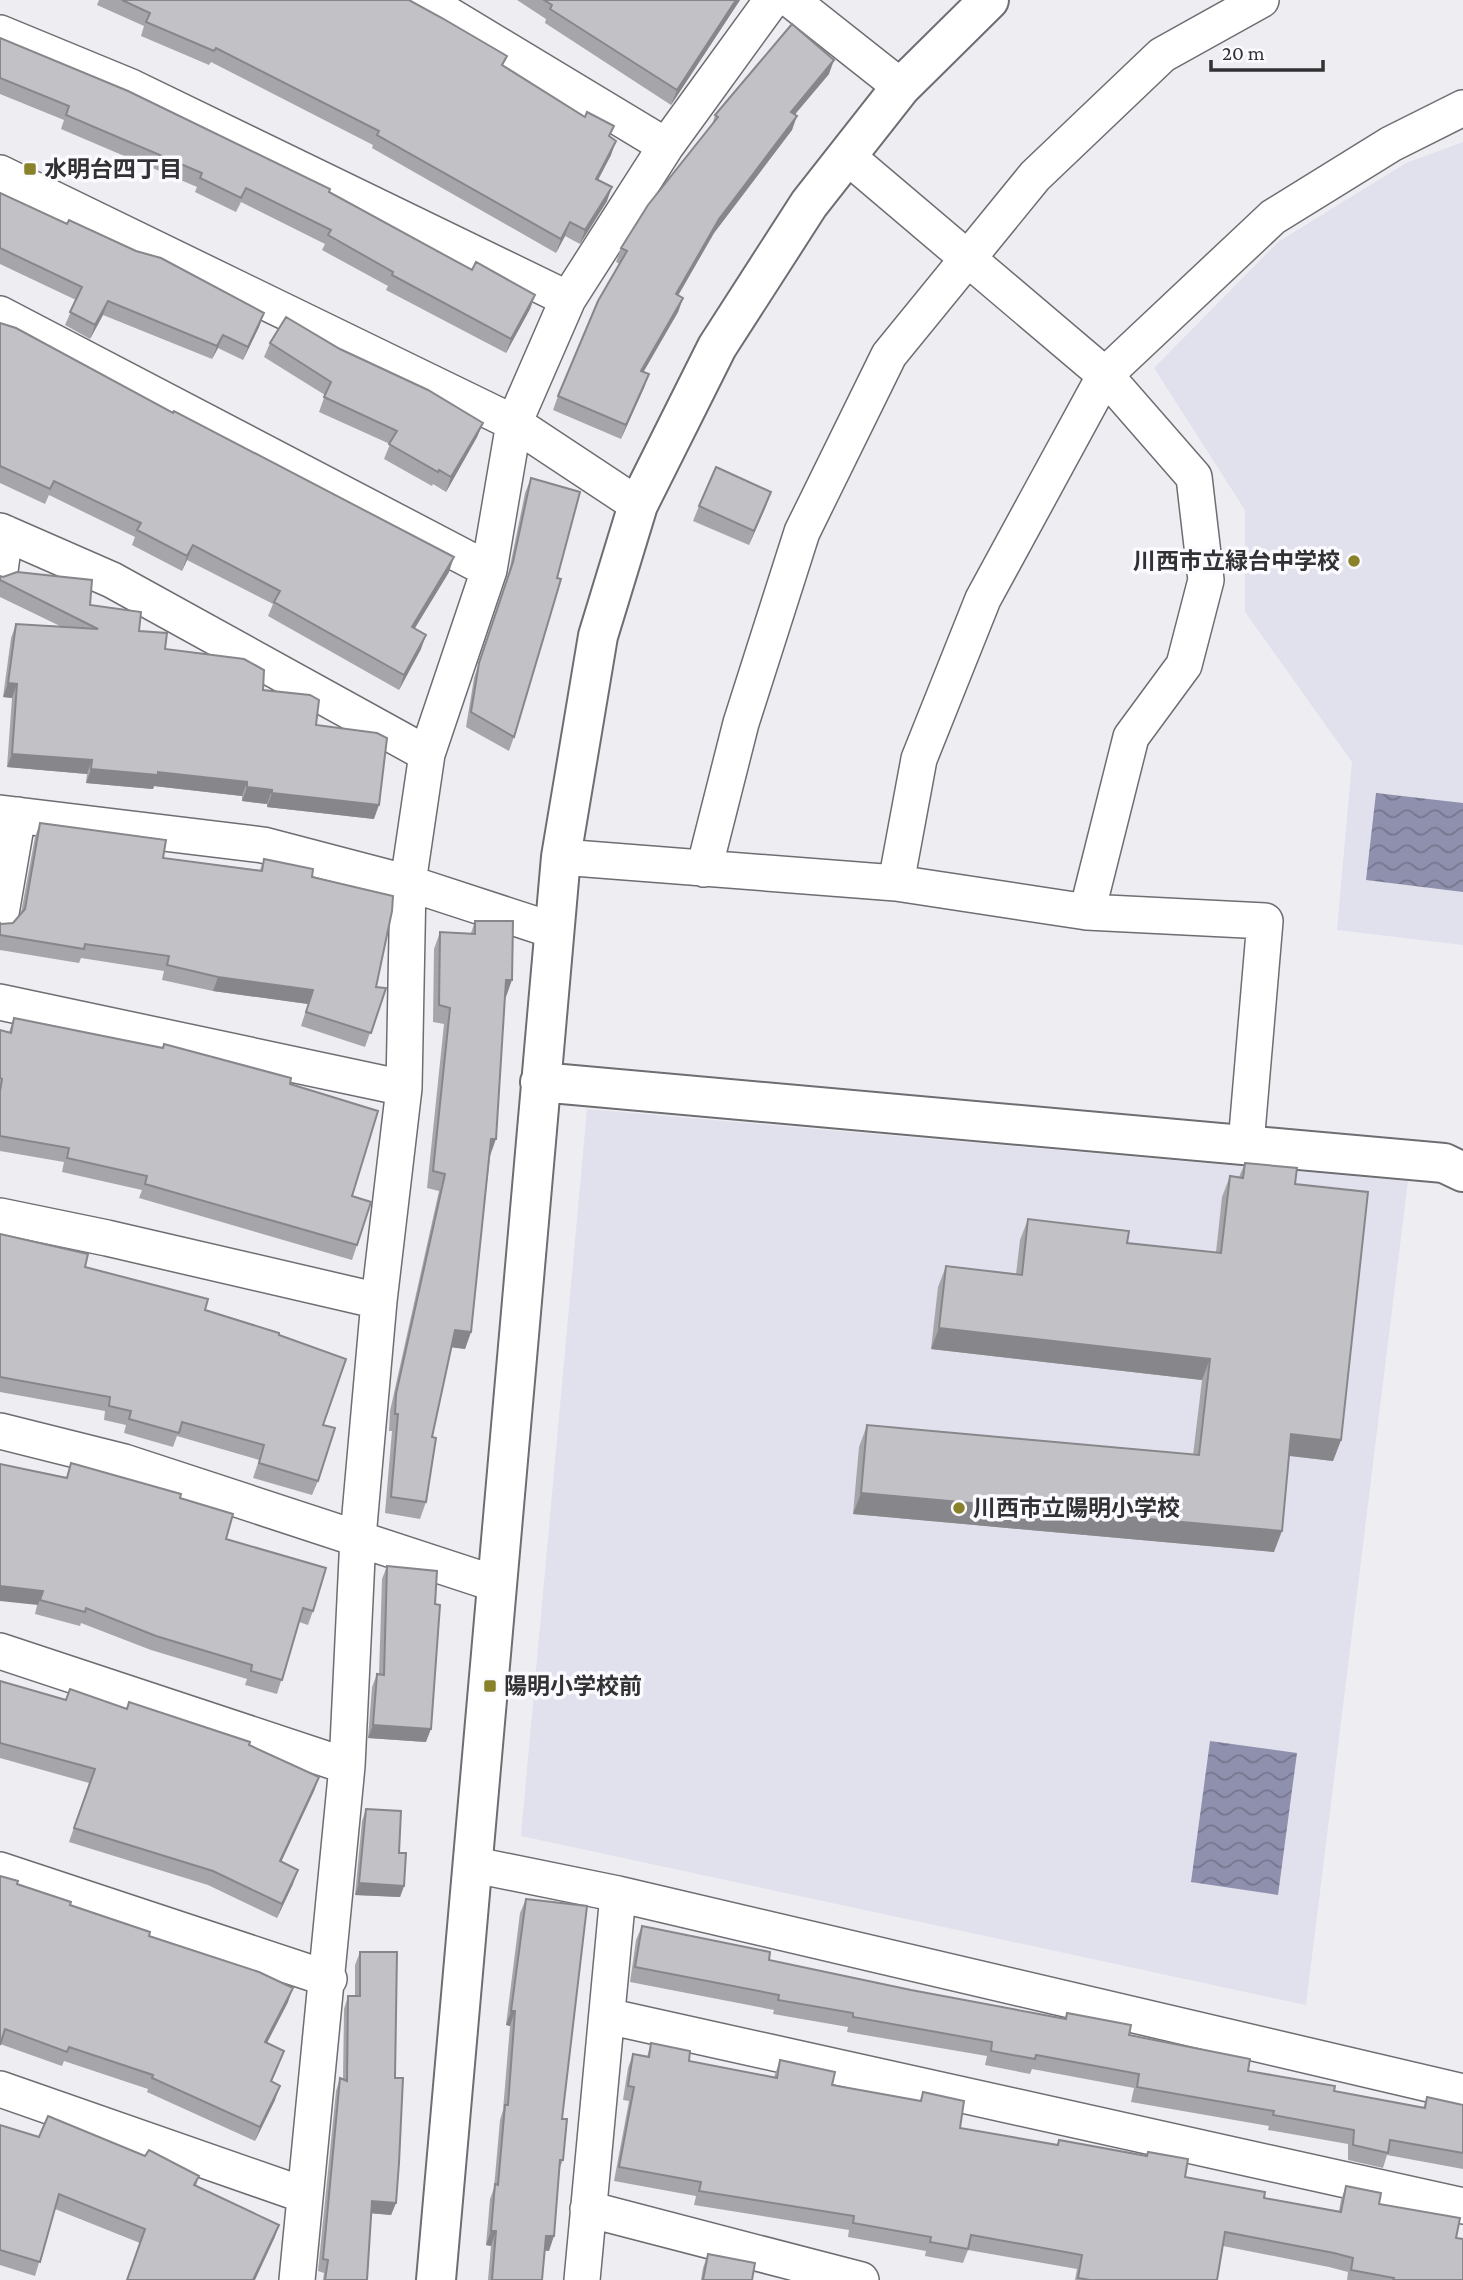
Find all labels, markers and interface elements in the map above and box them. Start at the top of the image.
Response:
scale bar [1211,28,1323,72]
text: 20 m [1222,41,1265,65]
place label: 水明台四丁目 [44,156,182,182]
marker: 水明台四丁目 [22,161,38,177]
place label: 川西市立緑台中学校 [1133,548,1340,574]
marker: 川西市立緑台中学校 [1346,553,1362,569]
place label: 川西市立陽明小学校 [973,1495,1180,1521]
marker: 川西市立陽明小学校 [951,1500,967,1516]
place label: 陽明小学校前 [504,1673,642,1699]
marker: 陽明小学校前 [482,1678,498,1694]

